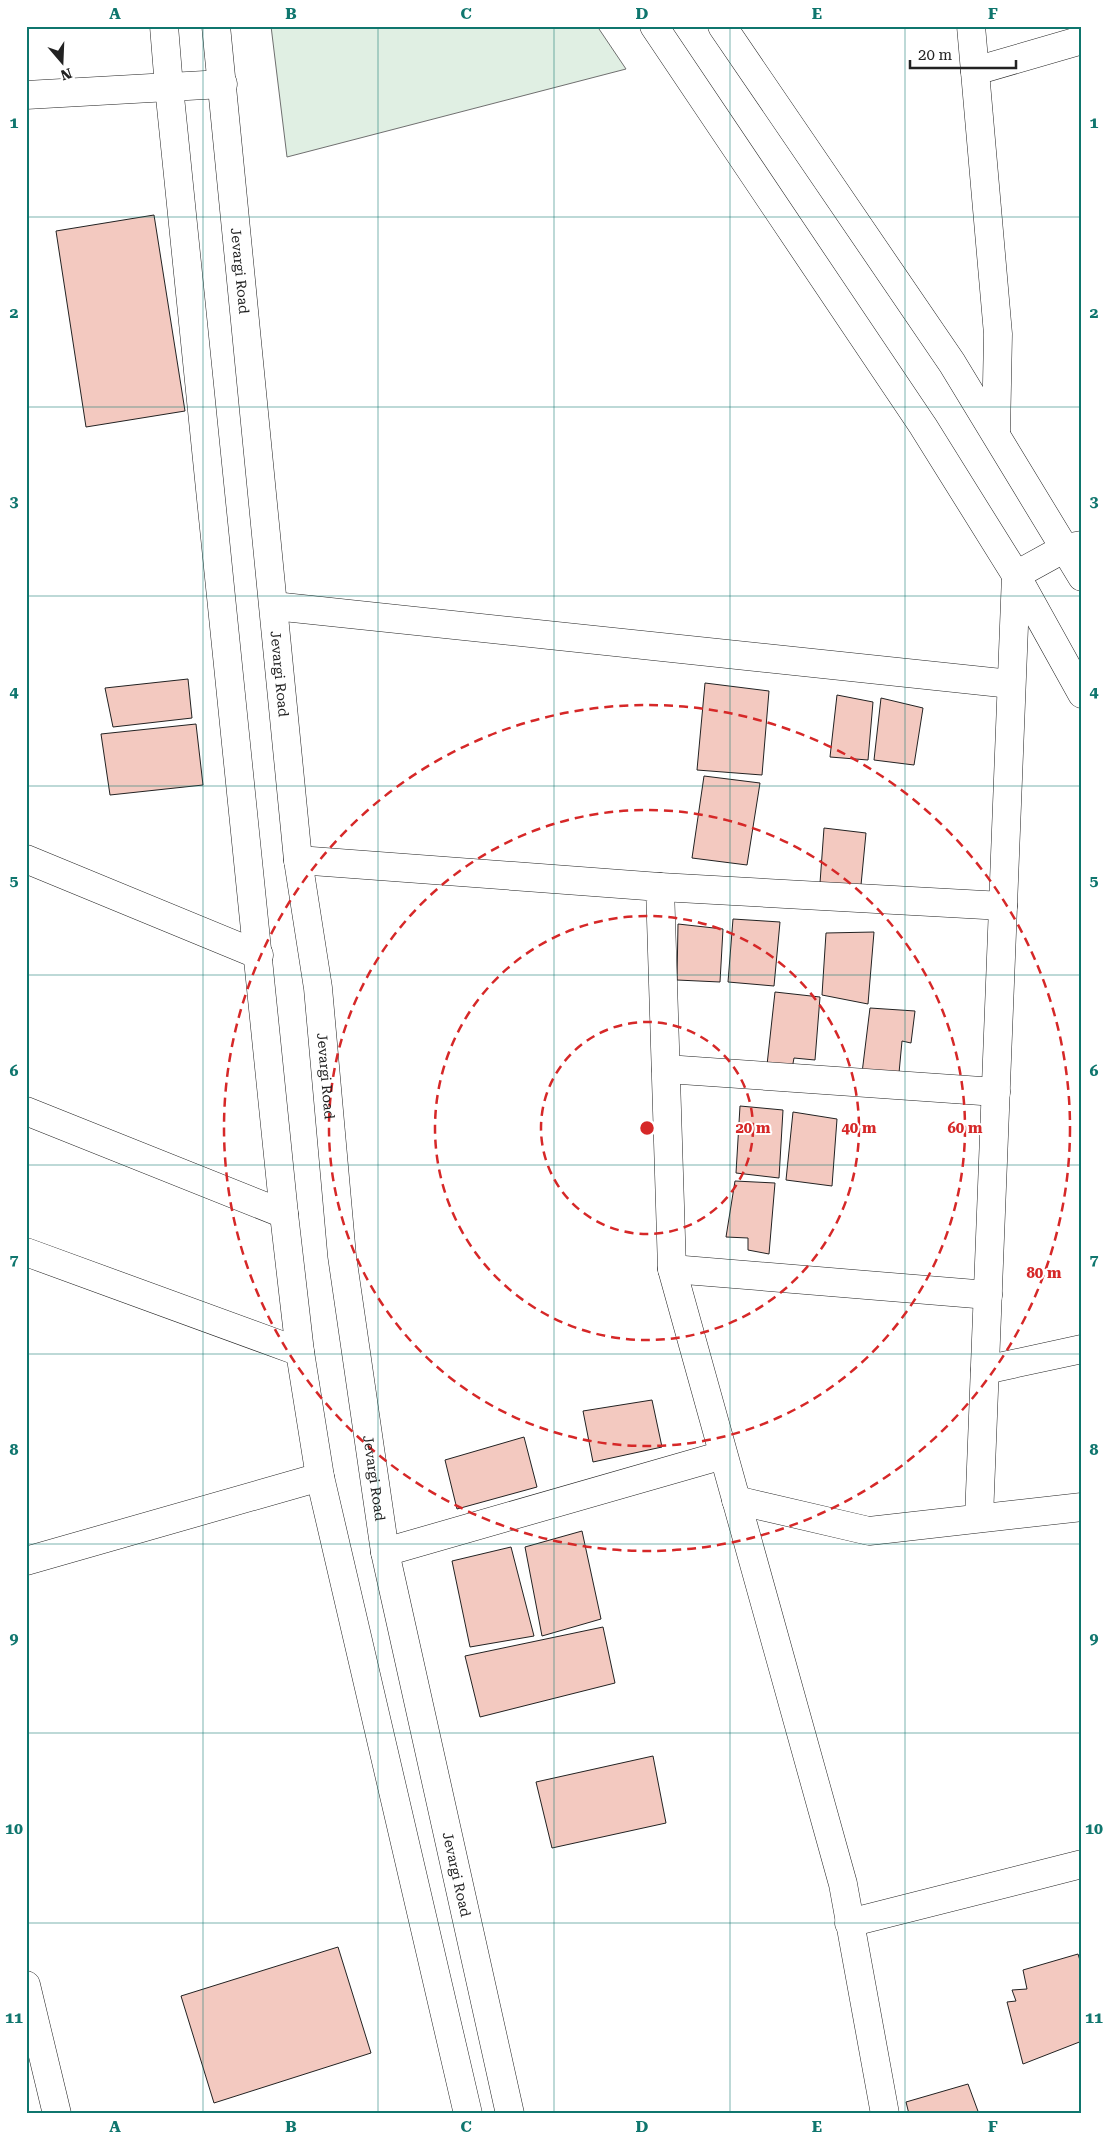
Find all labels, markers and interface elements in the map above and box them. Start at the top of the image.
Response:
text: A [109,4,121,23]
text: B [285,4,297,23]
text: C [460,4,472,23]
text: D [636,4,649,23]
text: E [812,4,822,23]
text: F [988,4,998,23]
north arrow [38,38,88,88]
scale bar [910,38,1017,70]
text: 20 m [918,46,953,64]
text: N [58,65,74,84]
text: 1 [10,113,19,132]
text: 1 [1090,113,1099,132]
street label: Jevargi Road [228,227,252,315]
text: 2 [10,303,19,322]
text: 2 [1090,303,1099,322]
text: 3 [10,492,19,511]
text: 3 [1090,492,1099,511]
street label: Jevargi Road [268,630,292,718]
text: 4 [10,682,19,701]
text: 4 [1090,682,1099,701]
text: 5 [10,871,19,890]
text: 5 [1090,871,1099,890]
street label: Jevargi Road [314,1032,338,1120]
text: 6 [10,1061,19,1080]
text: 6 [1090,1061,1099,1080]
centre of rings [638,1119,656,1137]
text: 20 m [735,1119,771,1137]
text: 40 m [841,1119,877,1137]
text: 60 m [947,1119,983,1137]
text: 7 [10,1250,19,1269]
text: 7 [1090,1250,1099,1269]
text: 80 m [1026,1264,1062,1282]
street label: Jevargi Road [360,1434,388,1522]
text: 8 [10,1440,19,1459]
text: 8 [1090,1440,1099,1459]
text: 9 [10,1629,19,1648]
text: 9 [1090,1629,1099,1648]
text: 10 [5,1819,23,1838]
text: 10 [1085,1819,1103,1838]
street label: Jevargi Road [439,1830,474,1918]
text: 11 [5,2008,23,2027]
text: 11 [1085,2008,1103,2027]
text: A [109,2117,121,2136]
text: B [285,2117,297,2136]
text: C [460,2117,472,2136]
text: D [636,2117,649,2136]
text: E [812,2117,822,2136]
text: F [988,2117,998,2136]

